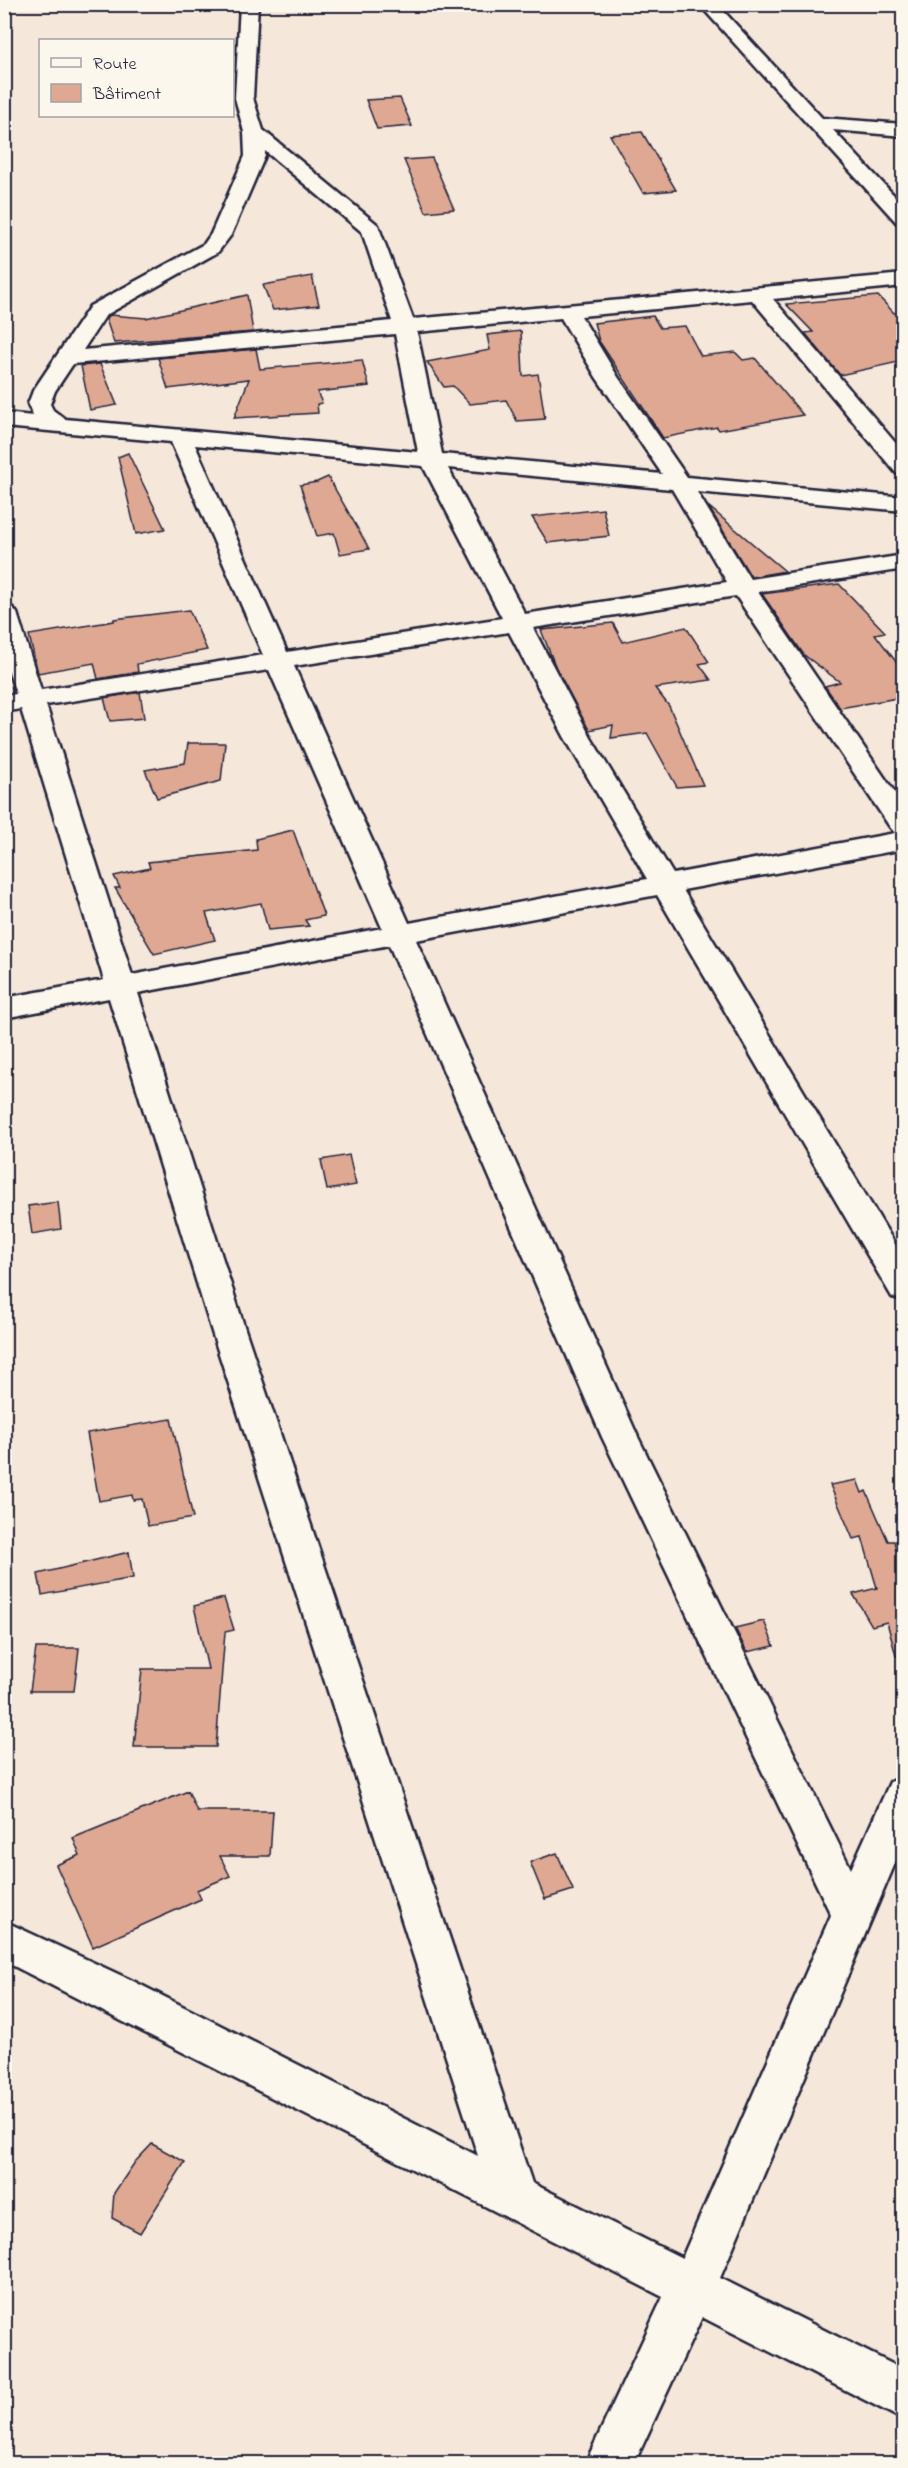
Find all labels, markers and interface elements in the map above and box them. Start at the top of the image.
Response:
legend [39,39,234,117]
text: Route [93,52,138,78]
text: Bâtiment [92,82,161,108]

